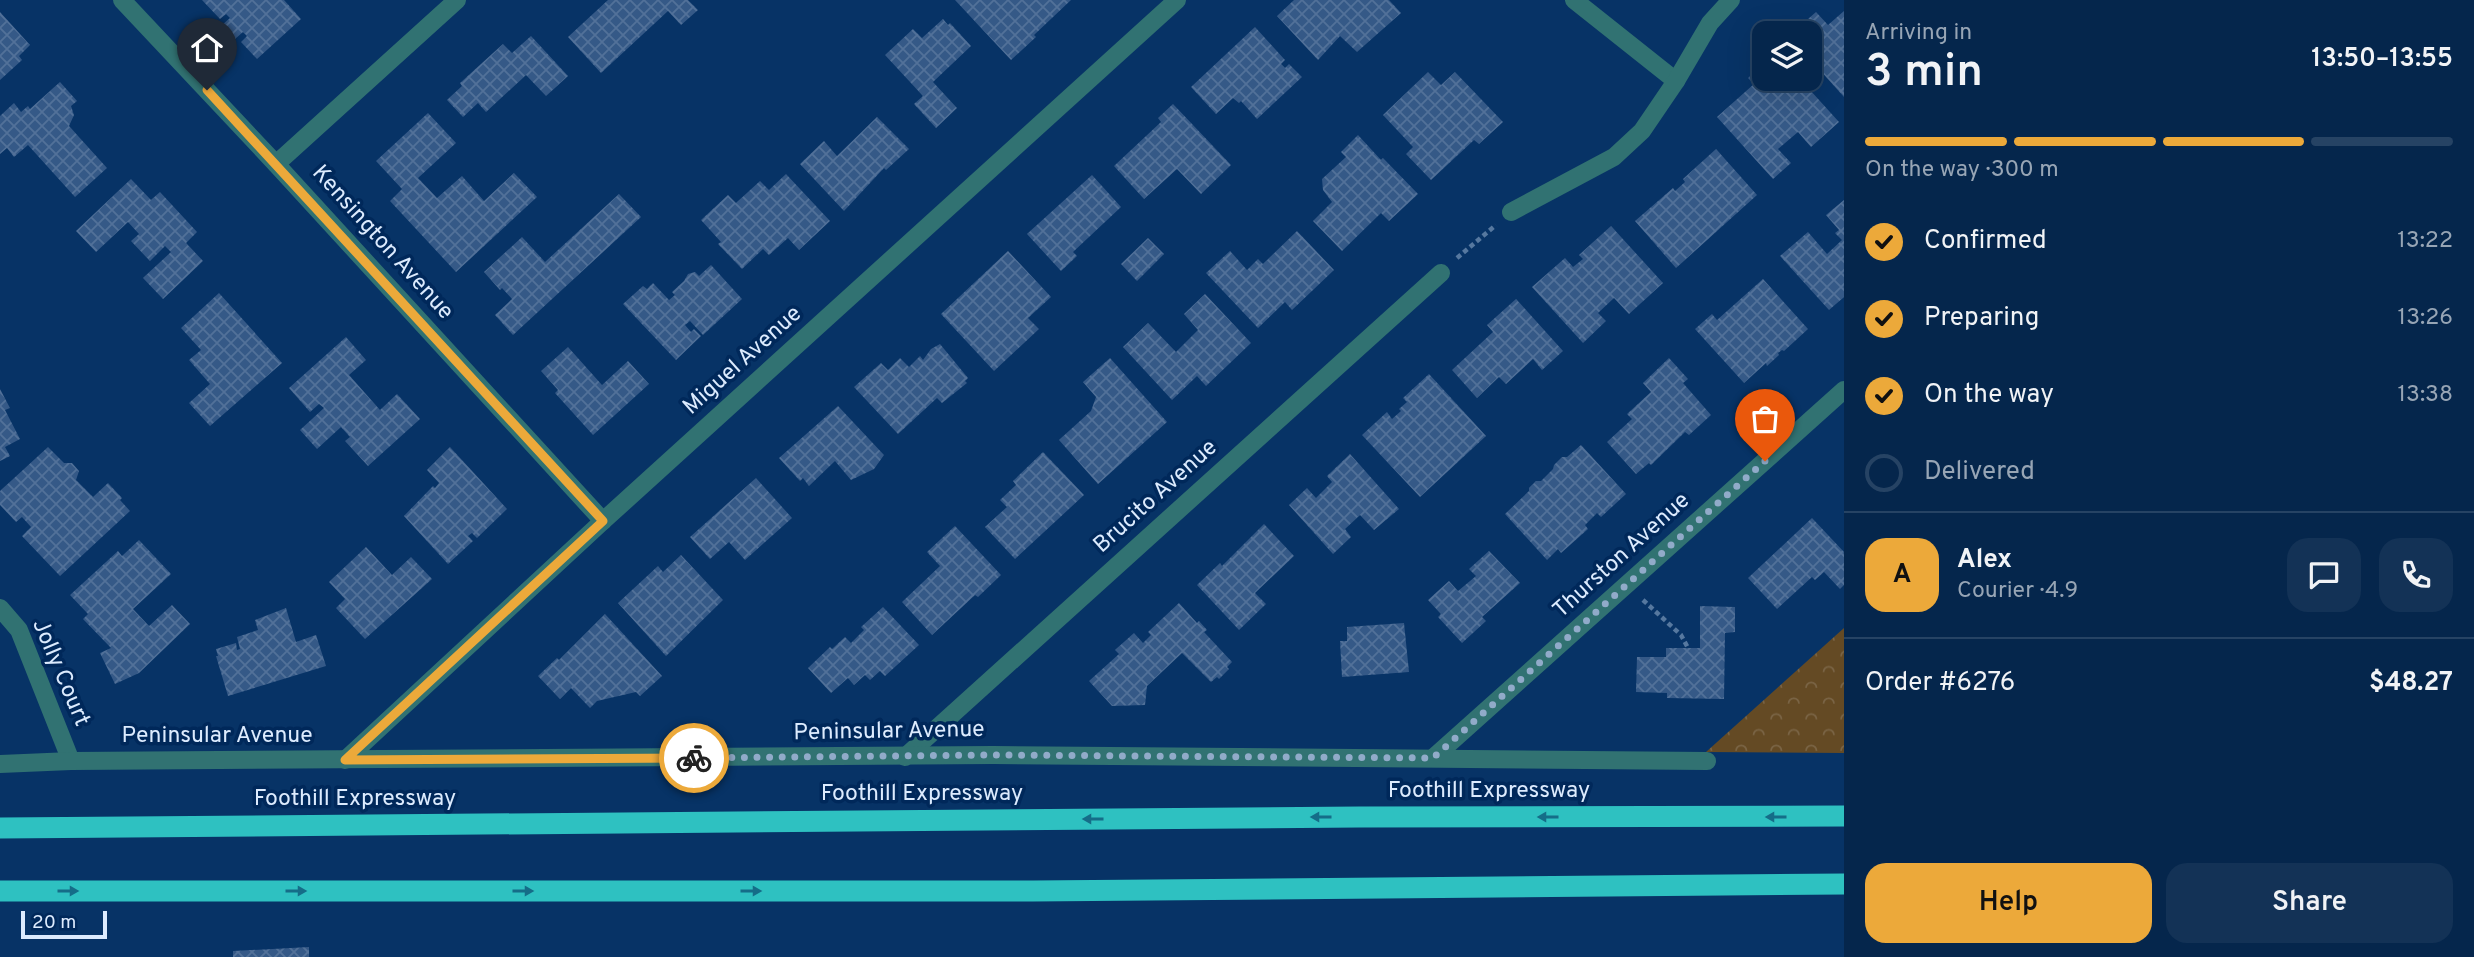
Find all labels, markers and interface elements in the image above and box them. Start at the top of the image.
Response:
pin [177,18,237,90]
text: Arriving in [1865,19,1972,48]
map controls [1752,21,1822,91]
button: layers [1752,21,1822,91]
icon: home [188,29,226,67]
text: 13:50–13:55 [2311,43,2453,76]
text: 3 min [1865,44,1983,103]
text: On the way · 300 m [1865,156,2059,185]
street label: Kensington Avenue [305,160,459,326]
icon: check [1865,223,1903,261]
text: Confirmed [1924,225,2047,258]
text: 13:22 [2397,227,2453,256]
street label: Miguel Avenue [678,300,808,422]
icon: check [1865,300,1903,338]
text: Preparing [1924,302,2039,335]
text: 13:26 [2398,304,2453,333]
icon: check [1865,377,1903,415]
text: On the way [1924,379,2054,412]
text: 13:38 [2398,381,2453,410]
pin [1735,389,1795,461]
icon: bag [1746,400,1784,438]
street label: Brucito Avenue [1088,434,1224,560]
text: Delivered [1924,456,2035,489]
street label: Thurston Avenue [1548,487,1696,625]
button: chat [2287,538,2361,612]
button: phone [2379,538,2453,612]
text: Alex [1957,544,2012,577]
text: A [1893,559,1911,592]
text: Courier · 4.9 [1957,577,2078,606]
street label: Jolly Court [24,615,96,731]
text: Order #6276 [1865,667,2015,700]
text: $48.27 [2369,667,2453,700]
street label: Peninsular Avenue [793,716,985,748]
street label: Peninsular Avenue [121,722,313,751]
courier [659,723,729,793]
icon: bike [675,739,713,777]
street label: Foothill Expressway [1388,777,1590,806]
street label: Foothill Expressway [821,780,1023,809]
street label: Foothill Expressway [254,785,456,814]
one-way arrow [1310,811,1332,823]
one-way arrow [1537,811,1559,823]
one-way arrow [1765,811,1787,823]
one-way arrow [1082,813,1104,825]
button: Help [1865,863,2152,943]
button: Share [2166,863,2453,943]
one-way arrow [57,885,79,897]
one-way arrow [285,885,307,897]
one-way arrow [512,885,534,897]
one-way arrow [740,885,762,897]
scale bar [21,908,107,940]
text: 20 m [32,911,76,935]

